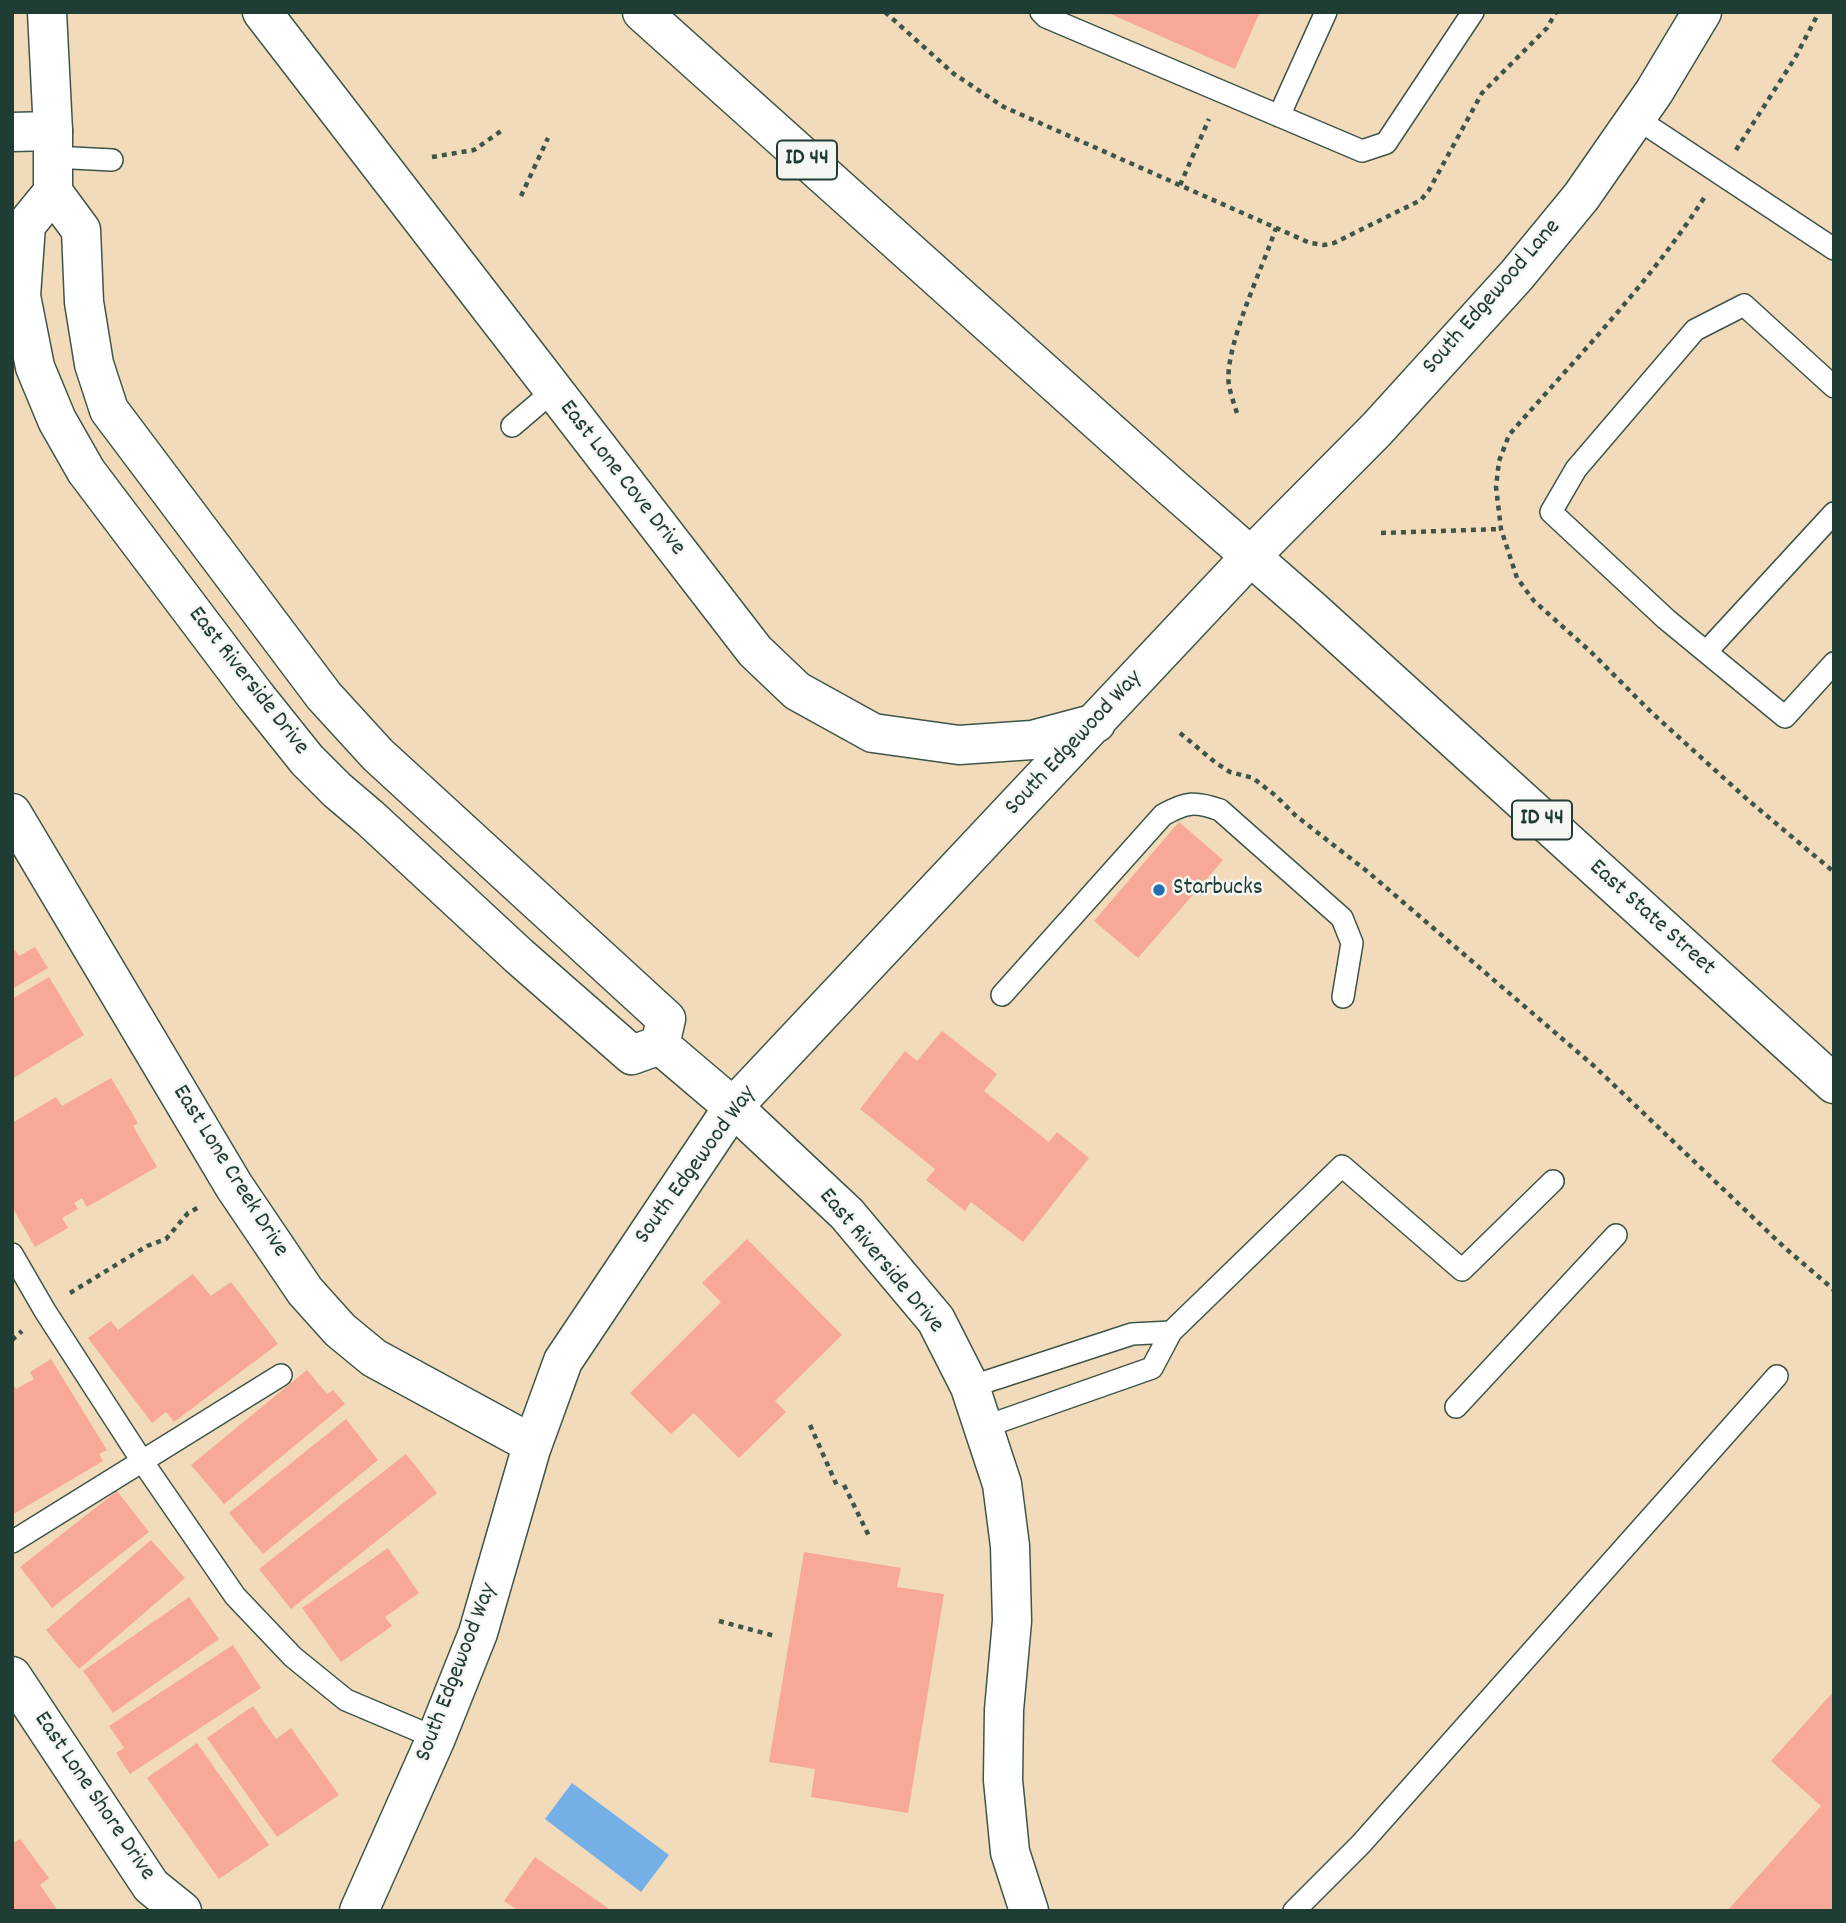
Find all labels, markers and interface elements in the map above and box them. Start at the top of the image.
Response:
road number: ID 44 [777,140,837,180]
street label: South Edgewood Lane [1418,214,1568,382]
street label: East Lone Cove Drive [551,396,691,562]
street label: East Riverside Drive [180,602,314,762]
street label: South Edgewood Way [1000,665,1150,823]
road number: ID 44 [1512,800,1572,840]
street label: East State Street [1582,855,1720,983]
place label: Starbucks [1173,876,1263,904]
marker: Starbucks [1151,882,1167,898]
street label: East Lone Creek Drive [164,1081,294,1263]
street label: South Edgewood Way [630,1081,764,1251]
street label: East Riverside Drive [811,1184,949,1340]
street label: South Edgewood Way [411,1580,505,1766]
street label: East Lone Shore Drive [26,1707,160,1887]

